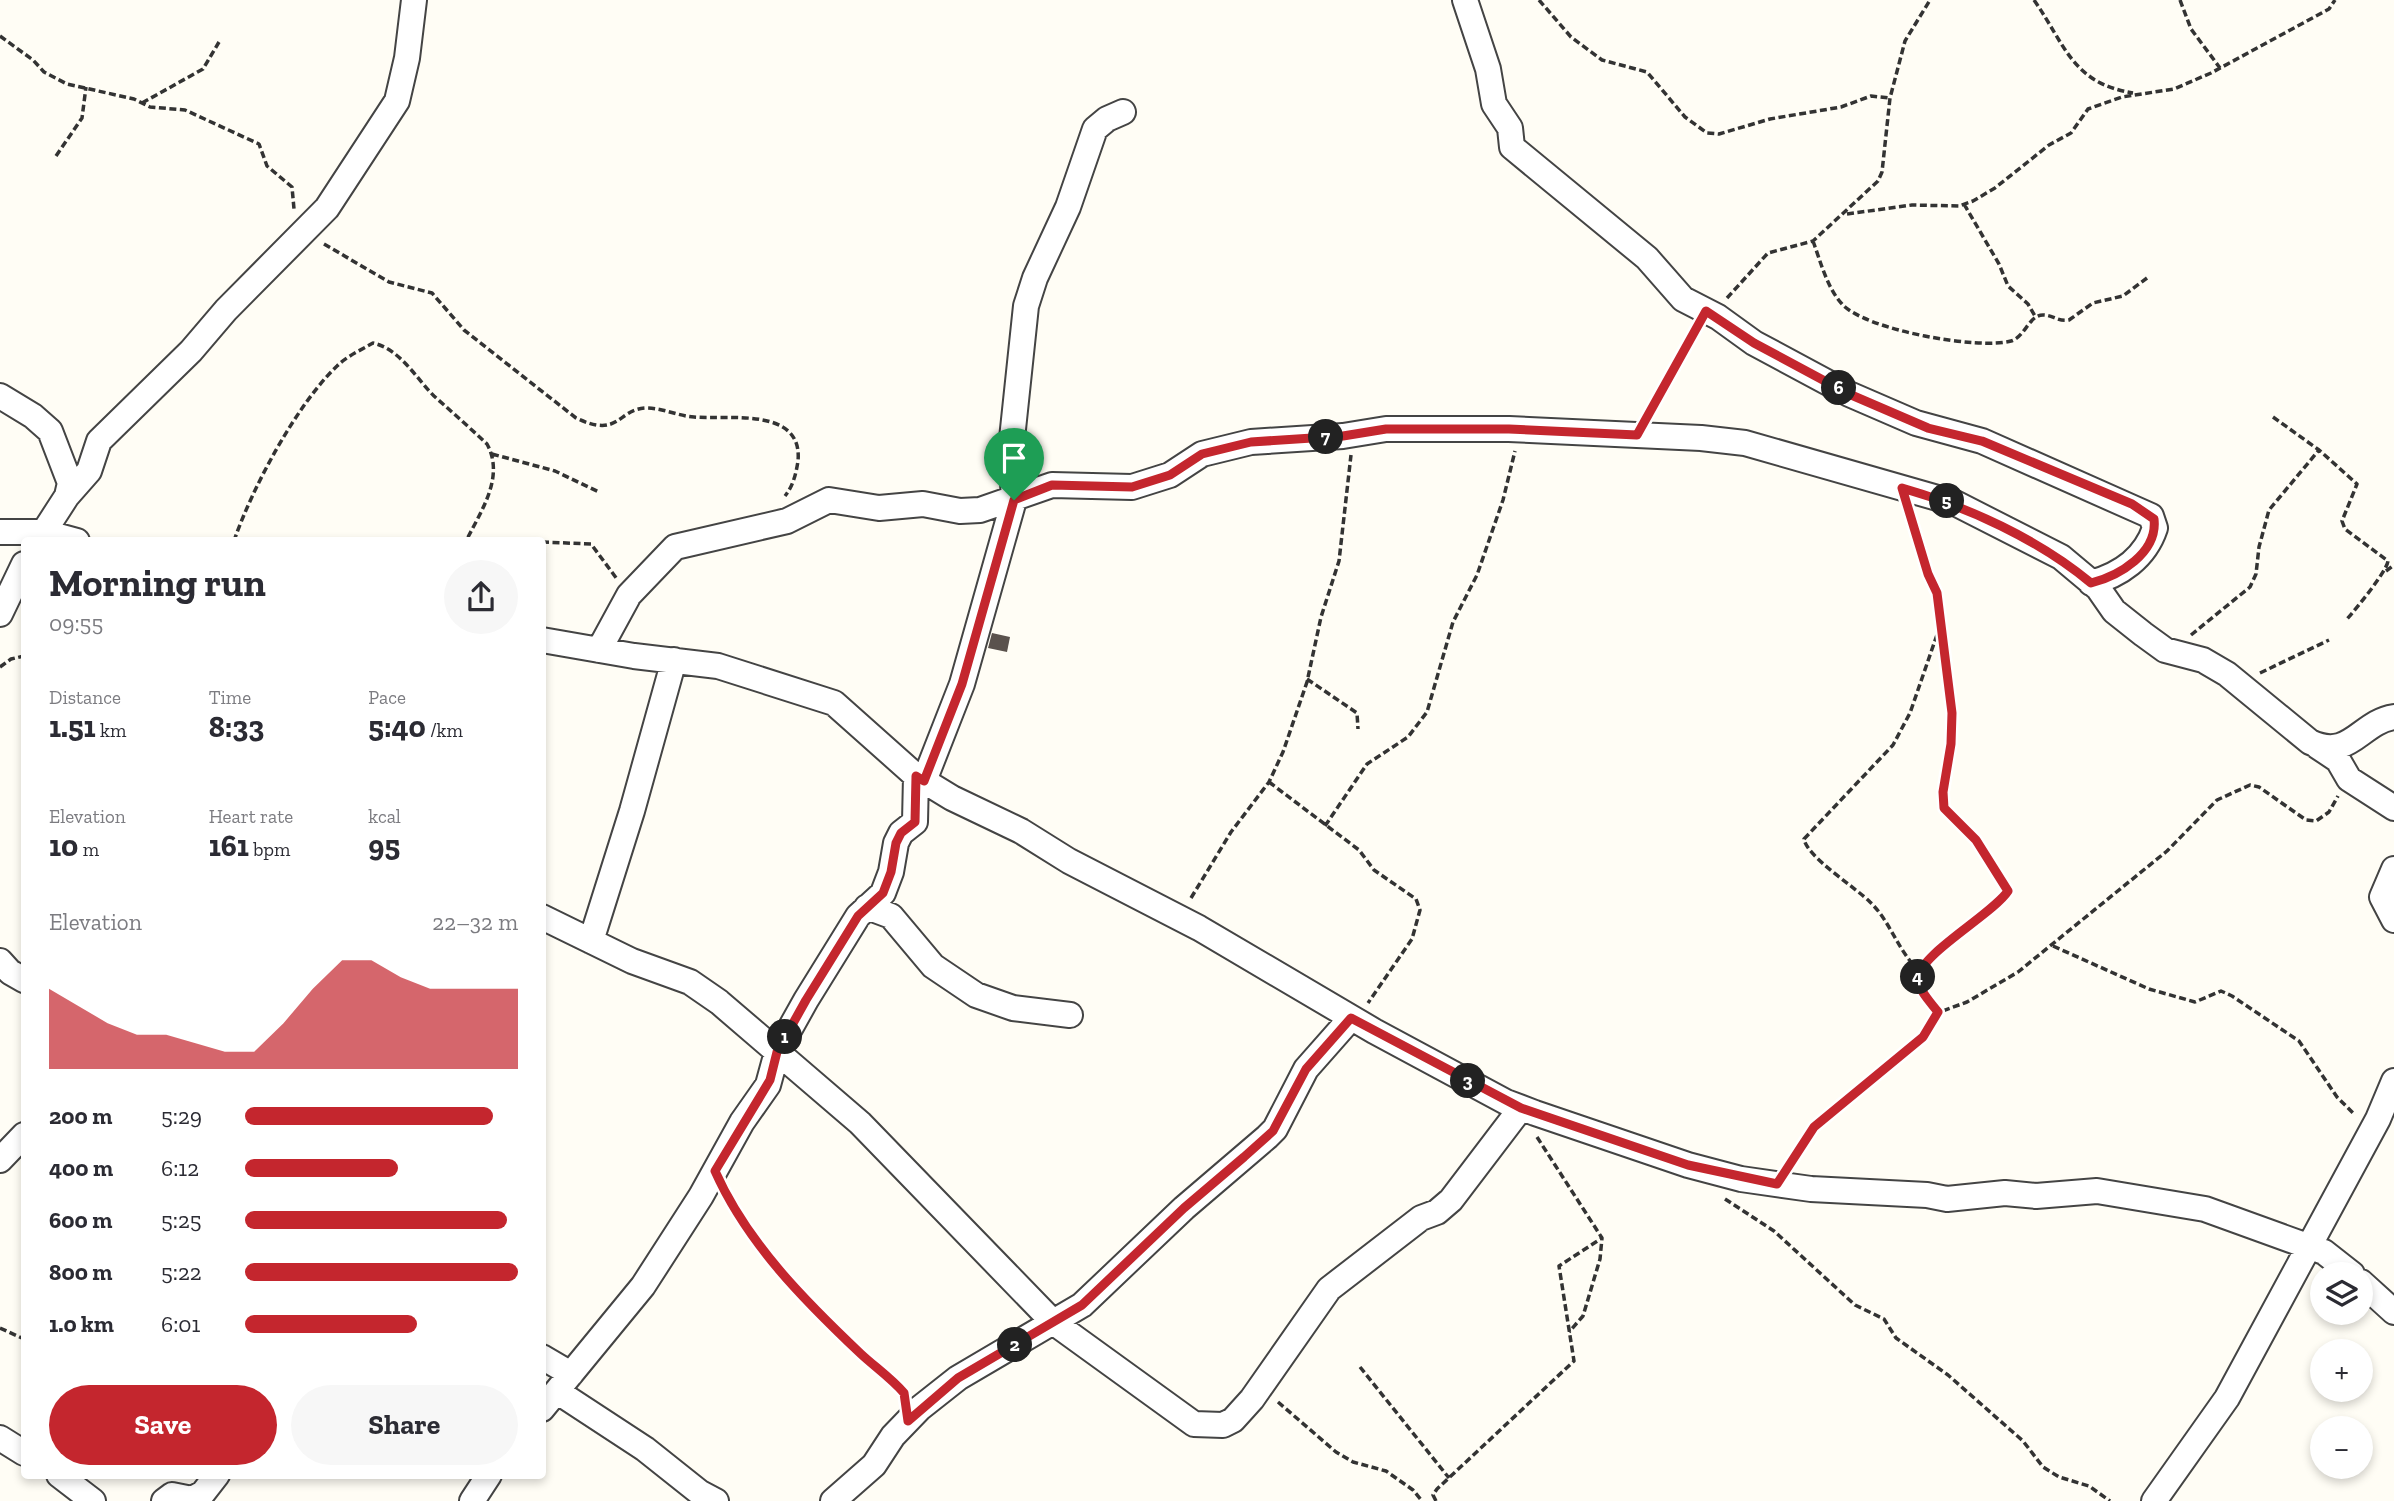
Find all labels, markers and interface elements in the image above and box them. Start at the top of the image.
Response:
pin: 6 [1822,370,1856,406]
text: 6 [1833,376,1844,399]
pin: 7 [1308,420,1344,454]
text: 7 [1321,425,1330,448]
pin [984,428,1044,500]
icon: arrive [995,439,1033,477]
pin: 5 [1930,484,1965,518]
text: 5 [1942,489,1951,512]
text: Morning run [49,560,266,606]
button: share [444,560,518,634]
text: 09:55 [49,609,103,637]
text: Distance [49,686,121,709]
text: Time [209,686,251,709]
text: Pace [368,686,406,709]
text: 1.51 [49,709,96,745]
text: 8:33 [209,709,264,745]
text: 5:40 [368,709,426,745]
text: km [96,719,126,742]
text: /km [426,719,463,742]
text: Elevation [49,805,126,828]
text: Heart rate [209,805,293,828]
text: kcal [368,805,401,828]
text: 10 [49,828,78,864]
text: 161 [209,828,249,864]
text: 95 [368,828,400,864]
text: m [78,838,99,861]
text: bpm [249,838,290,861]
text: Elevation [49,908,142,936]
text: 22–32 m [432,908,518,936]
pin: 4 [1900,960,1936,995]
text: 4 [1912,965,1923,988]
pin: 1 [768,1020,802,1054]
text: 1 [781,1025,788,1048]
pin: 3 [1450,1064,1486,1098]
text: 3 [1462,1069,1473,1092]
text: 200 m [49,1102,112,1130]
text: 5:29 [161,1102,202,1130]
text: 400 m [49,1154,113,1182]
text: 6:12 [161,1154,199,1182]
text: 600 m [49,1206,112,1234]
text: 5:25 [161,1206,202,1234]
text: 800 m [49,1258,112,1286]
text: 5:22 [161,1258,202,1286]
map controls [2310,1262,2373,1479]
button: layers [2310,1262,2373,1325]
text: 1.0 km [49,1310,114,1338]
text: 6:01 [161,1310,200,1338]
pin: 2 [998,1328,1032,1362]
text: 2 [1009,1333,1020,1356]
button: + [2310,1339,2373,1402]
button: Save [49,1385,277,1465]
button: Share [291,1385,518,1465]
button: − [2310,1416,2373,1479]

